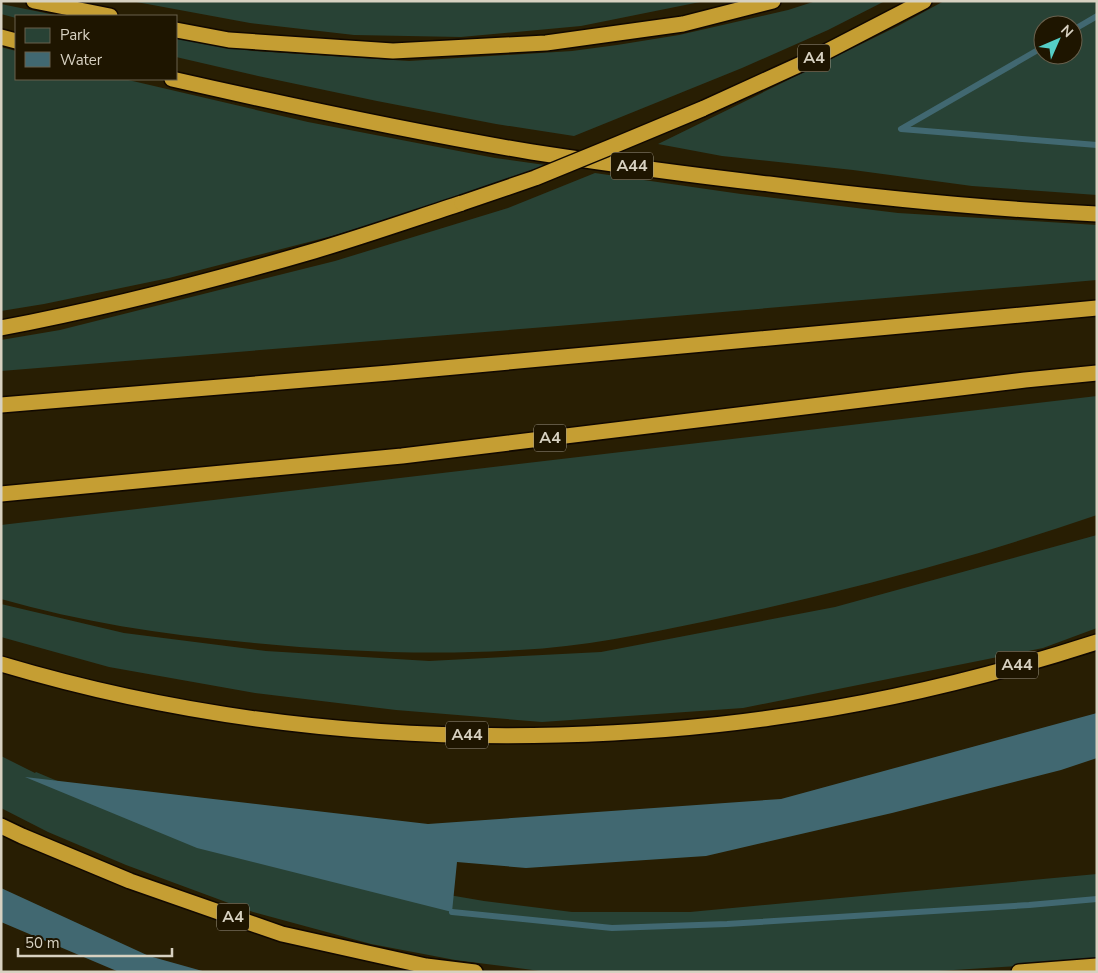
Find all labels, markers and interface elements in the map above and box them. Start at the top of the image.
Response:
legend [15,15,178,80]
north arrow [1033,15,1083,65]
text: N [1056,21,1077,42]
text: Park [60,25,90,45]
road number: A4 [798,44,830,72]
text: Water [60,50,103,70]
road number: A44 [611,153,653,180]
road number: A4 [534,424,566,452]
road number: A44 [996,652,1038,678]
road number: A44 [446,722,488,748]
road number: A4 [217,904,249,930]
scale bar [18,926,171,958]
text: 50 m [25,933,60,953]

